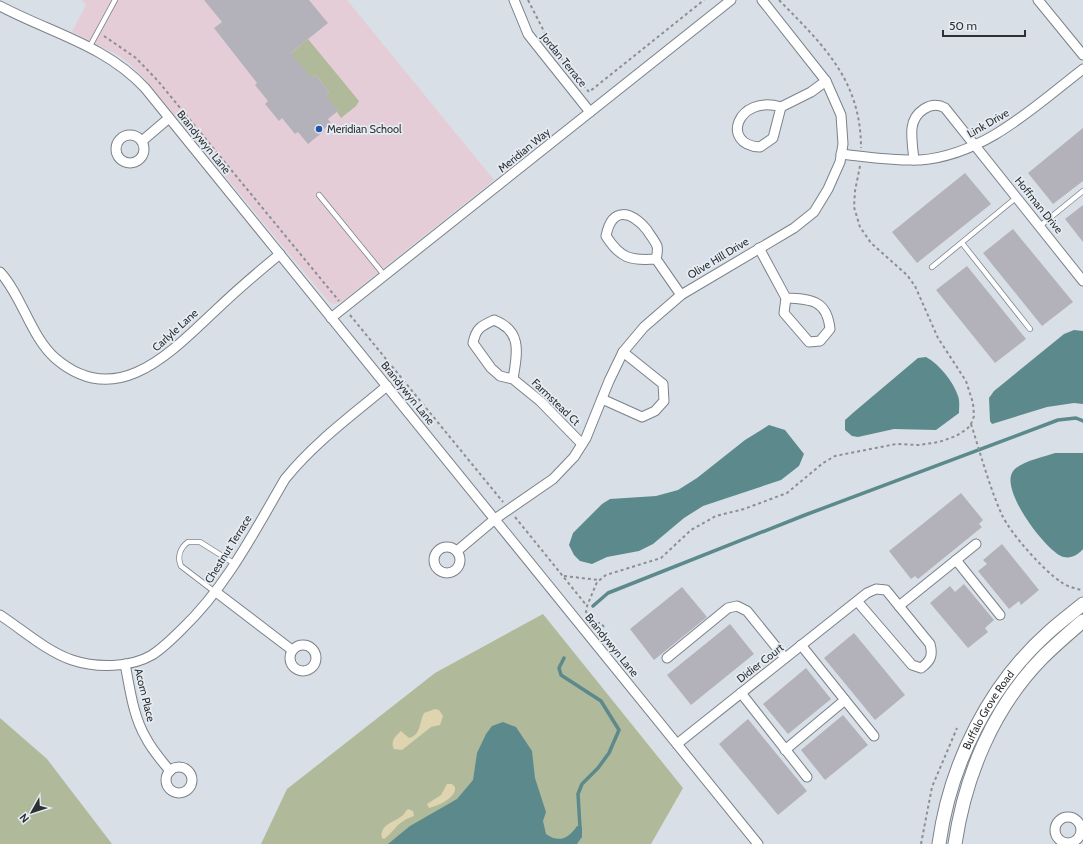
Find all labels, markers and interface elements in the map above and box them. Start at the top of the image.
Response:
scale bar [943,12,1025,38]
text: 50 m [949,18,977,33]
street label: Jordan Terrace [537,29,590,90]
street label: Link Drive [965,105,1012,141]
street label: Brandywyn Lane [174,107,234,177]
place label: Meridian School [327,122,402,136]
marker: Meridian School [314,124,324,134]
street label: Meridian Way [495,124,553,175]
street label: Hoffman Drive [1012,174,1066,237]
street label: Olive Hill Drive [685,234,752,282]
street label: Carlyle Lane [149,306,201,354]
street label: Brandywyn Lane [378,358,438,428]
street label: Farmstead Ct [529,376,583,429]
street label: Chestnut Terrace [201,512,255,586]
street label: Brandywyn Lane [582,610,642,680]
street label: Didier Court [734,640,787,686]
street label: Acorn Place [132,667,158,723]
street label: Buffalo Grove Road [959,668,1017,752]
north arrow [12,792,52,832]
text: N [16,811,32,826]

